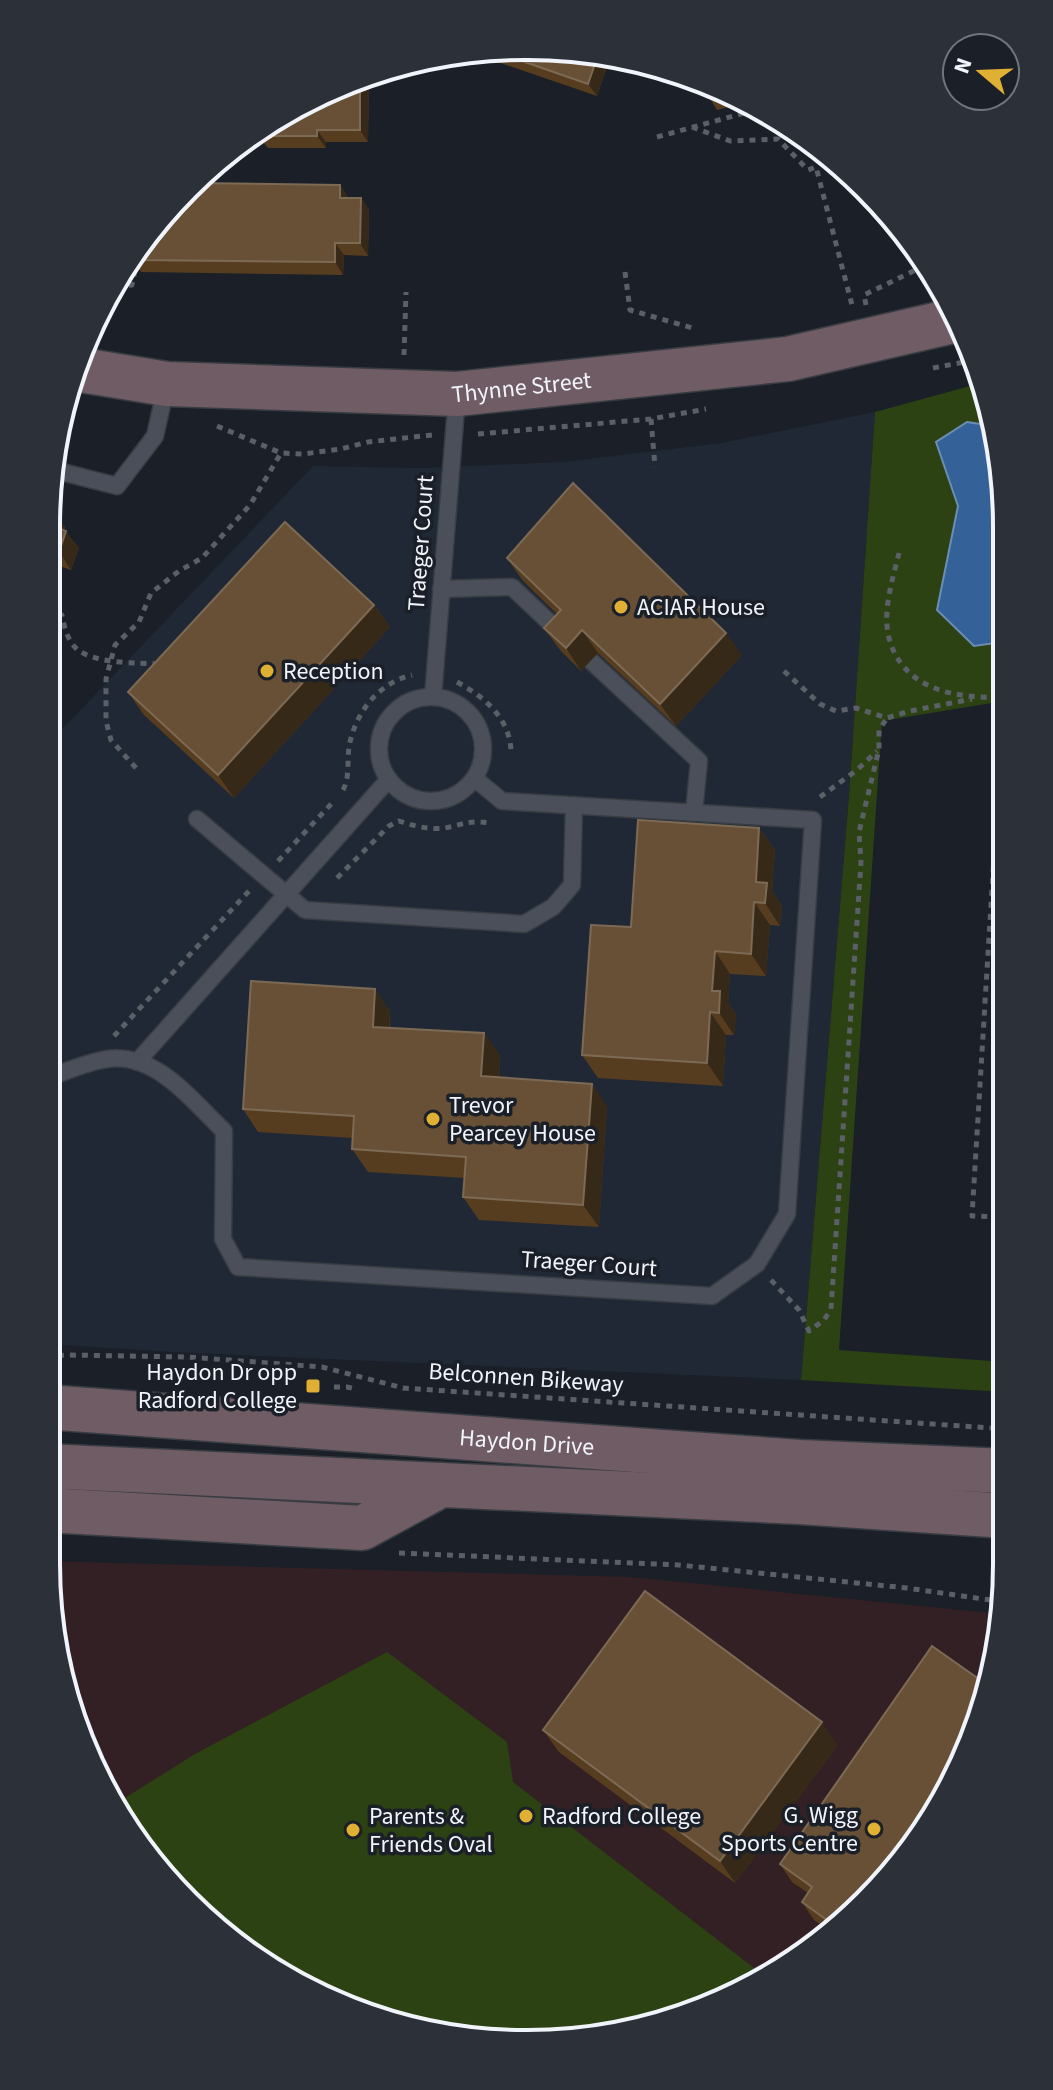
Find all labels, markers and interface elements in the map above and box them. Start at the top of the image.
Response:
north arrow [941,32,1021,112]
text: N [946,54,981,78]
street label: Thynne Street [450,362,593,412]
street label: Traeger Court [399,474,443,612]
place label: ACIAR House [637,590,765,625]
marker: ACIAR House [612,598,630,616]
place label: Reception [283,654,384,689]
marker: Reception [258,662,276,680]
place label: Trevor Pearcey House [449,1088,596,1151]
marker: Trevor Pearcey House [424,1110,442,1128]
street label: Traeger Court [520,1242,658,1286]
street label: Belconnen Bikeway [427,1354,625,1402]
place label: Haydon Dr opp Radford College [138,1355,297,1418]
marker: Haydon Dr opp Radford College [304,1377,322,1395]
street label: Haydon Drive [458,1420,595,1464]
place label: G. Wigg Sports Centre [721,1798,858,1861]
place label: Parents & Friends Oval [369,1799,493,1862]
place label: Radford College [542,1799,701,1834]
marker: Radford College [517,1807,535,1825]
marker: G. Wigg Sports Centre [865,1820,883,1838]
marker: Parents & Friends Oval [344,1821,362,1839]

